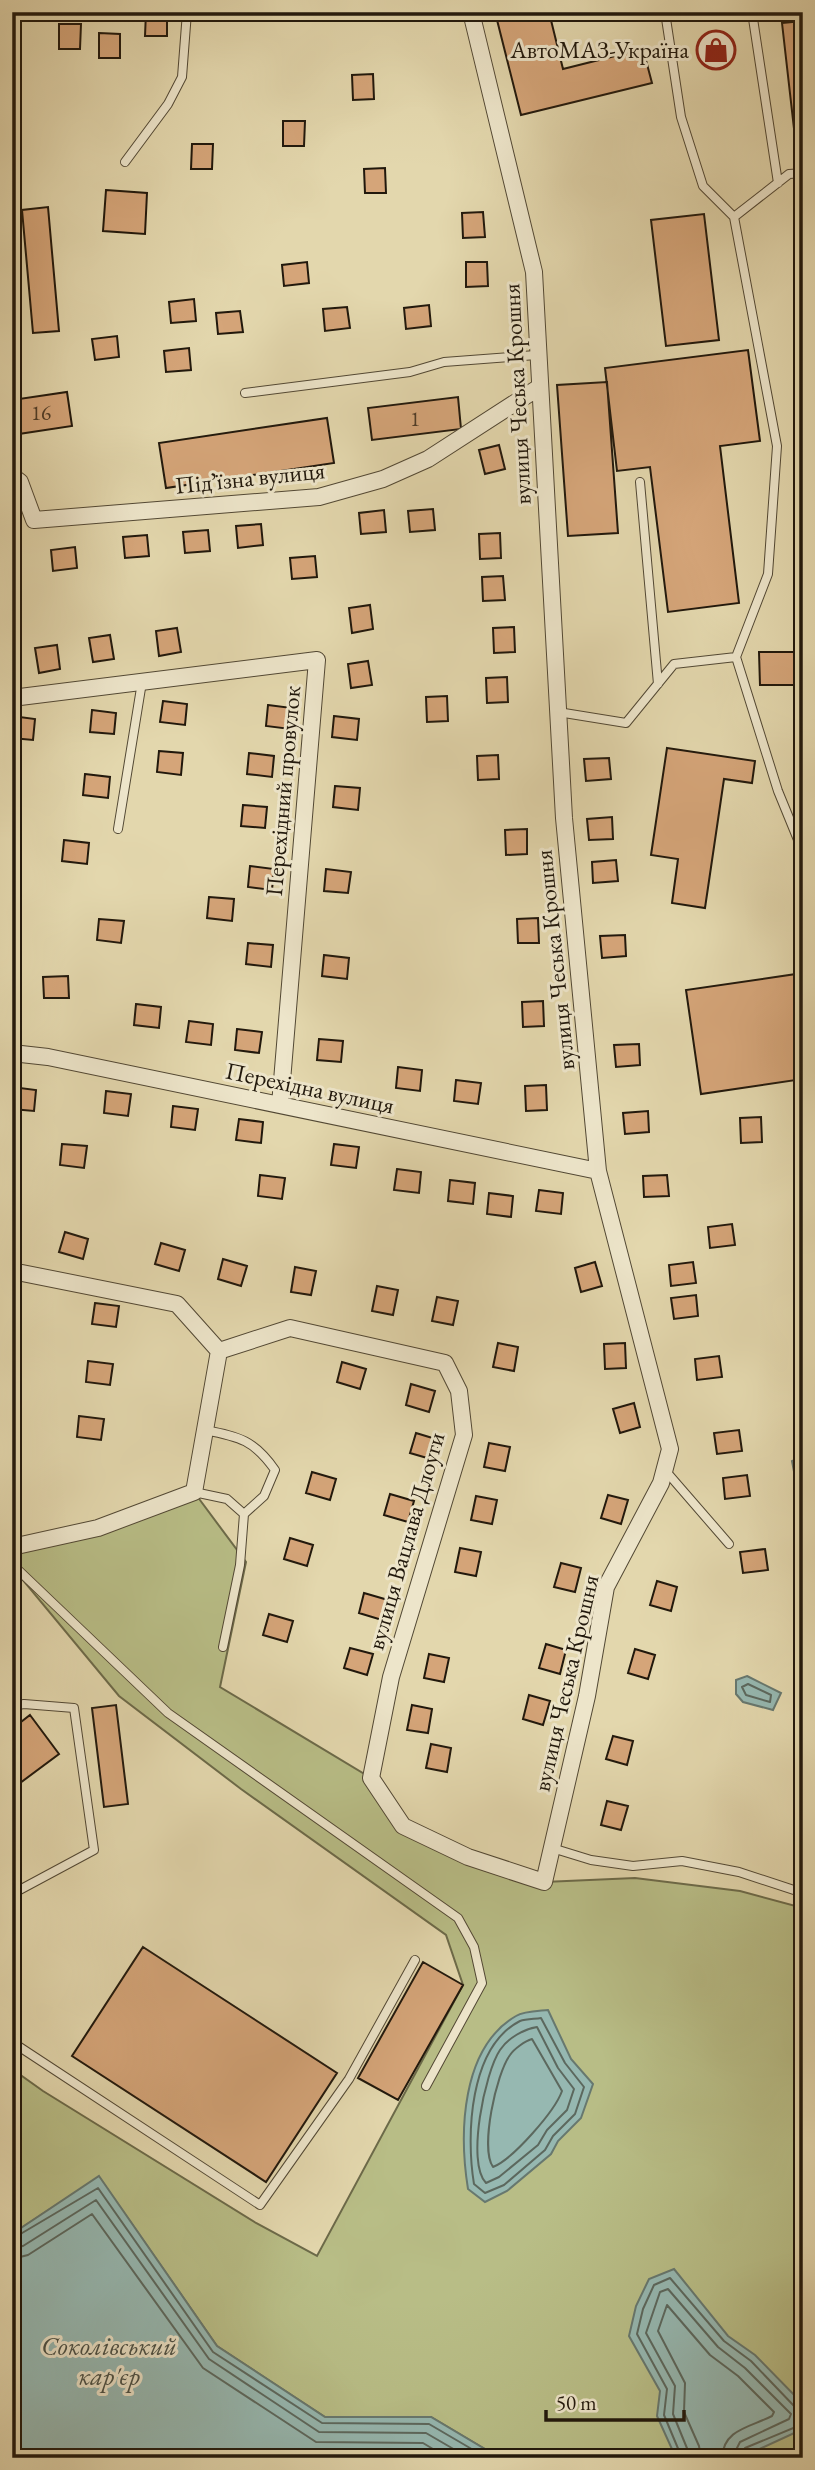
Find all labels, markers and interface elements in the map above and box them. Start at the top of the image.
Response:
shop icon: АвтоМАЗ-Україна [695,29,737,71]
place label: АвтоМАЗ-Україна [509,34,689,65]
street label: вулиця Чеська Крошня [495,282,538,505]
house number: 16 [31,399,51,426]
house number: 1 [410,405,420,432]
street label: Підʼїзна вулиця [174,454,327,501]
street label: Перехідний провулок [258,684,307,898]
street label: вулиця Чеська Крошня [527,848,581,1072]
street label: Перехідна вулиця [223,1055,398,1121]
street label: вулиця Вацлава Длоуги [360,1428,452,1653]
street label: вулиця Чеська Крошня [525,1571,606,1794]
water label: Соколівський кар'єр [41,2329,177,2393]
scale bar [546,2379,684,2423]
text: 50 m [556,2389,597,2416]

